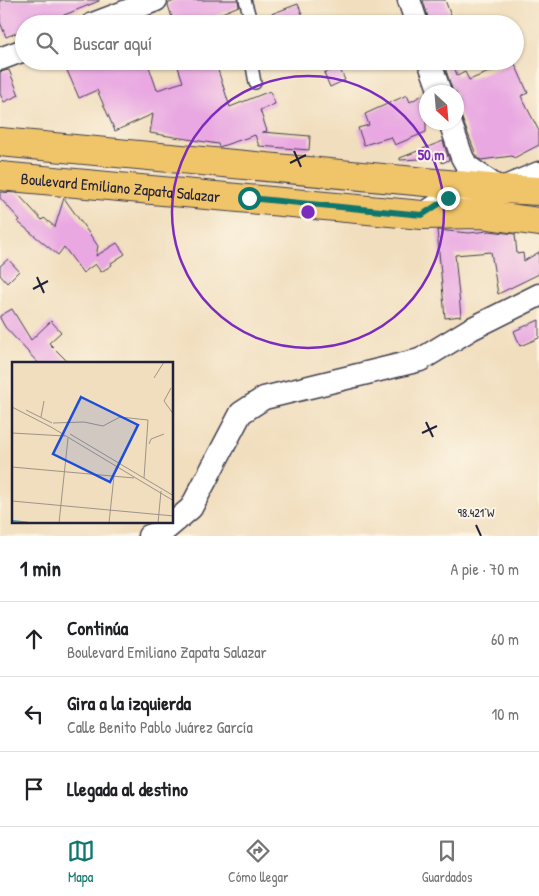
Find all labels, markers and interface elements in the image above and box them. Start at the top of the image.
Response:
search box [15,15,524,70]
icon: search [33,29,61,57]
text: Buscar aquí [73,30,152,56]
north arrow [419,85,464,130]
text: 50 m [418,144,444,165]
street label: Boulevard Emiliano Zapata Salazar [20,167,221,207]
route start [238,187,261,210]
route end [437,187,460,210]
centre of rings [299,203,317,221]
inset map [12,362,174,524]
text: 98.421°W [458,504,495,521]
text: 1 min [20,554,61,583]
text: A pie · 70 m [451,558,519,580]
text: Continúa [67,615,128,641]
icon: ahead [20,625,48,653]
text: 60 m [491,628,519,650]
text: Boulevard Emiliano Zapata Salazar [67,641,267,663]
text: Gira a la izquierda [67,690,191,716]
icon: left [20,700,48,728]
text: 10 m [491,703,519,725]
text: Calle Benito Pablo Juárez García [67,716,253,738]
icon: arrive [20,775,48,803]
text: Llegada al destino [67,776,188,802]
tab: Mapa [67,837,95,886]
tab: Cómo llegar [228,837,288,886]
tab: Guardados [422,837,472,886]

